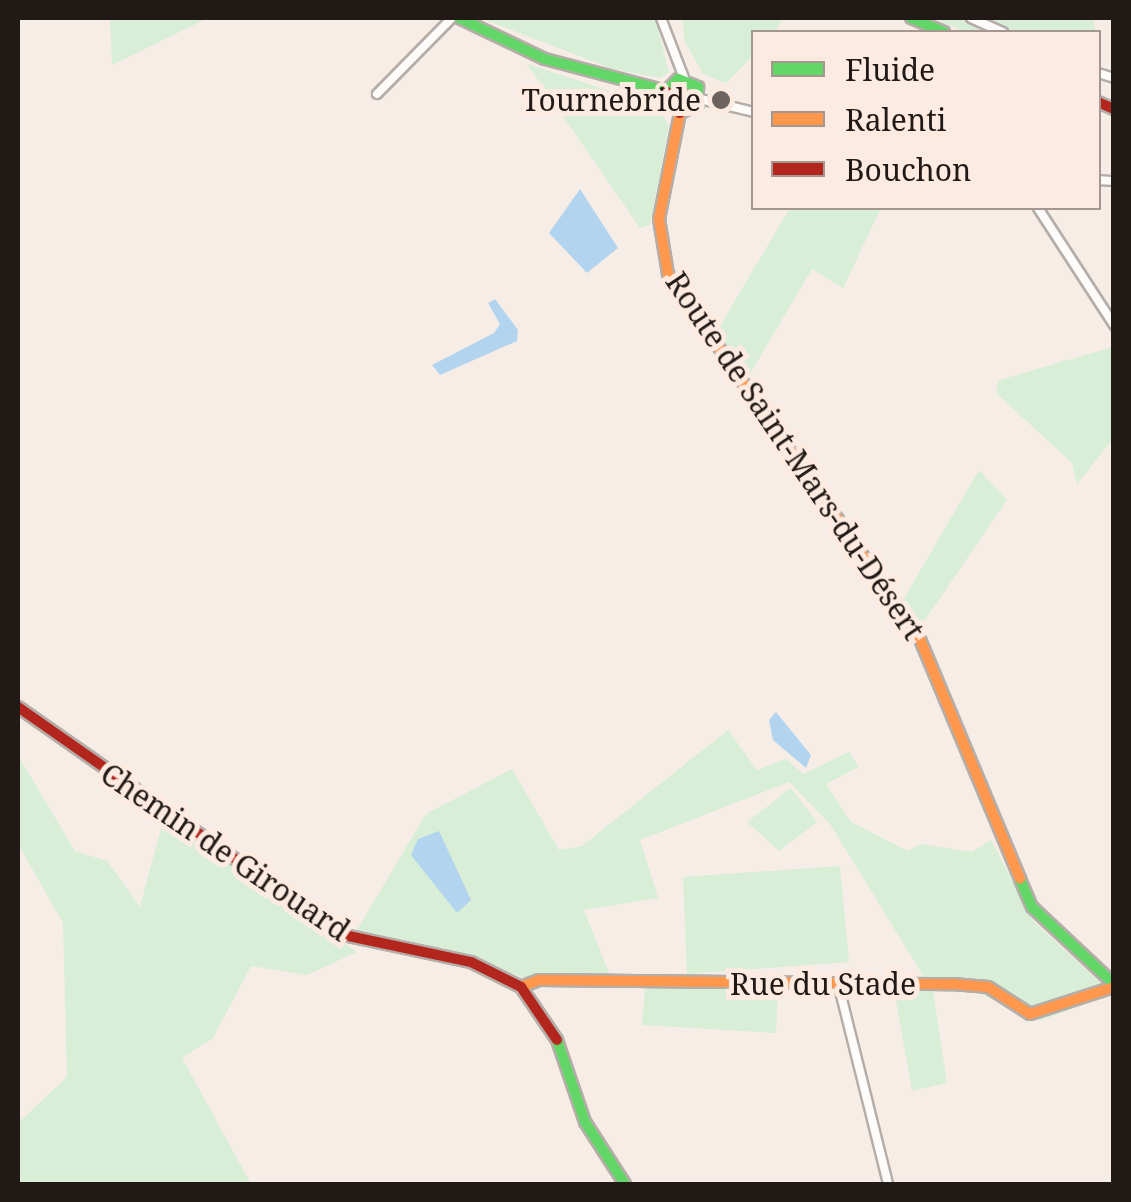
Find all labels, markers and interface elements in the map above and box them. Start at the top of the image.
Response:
legend [751,30,1101,210]
text: Fluide [845,49,935,90]
place label: Tournebride [522,82,701,118]
marker: Tournebride [710,89,732,111]
text: Ralenti [845,99,946,140]
text: Bouchon [845,149,971,190]
street label: Route de Saint-Mars-du-Désert [658,265,932,647]
street label: Chemin de Girouard [94,755,356,949]
street label: Rue du Stade [730,966,916,1002]

